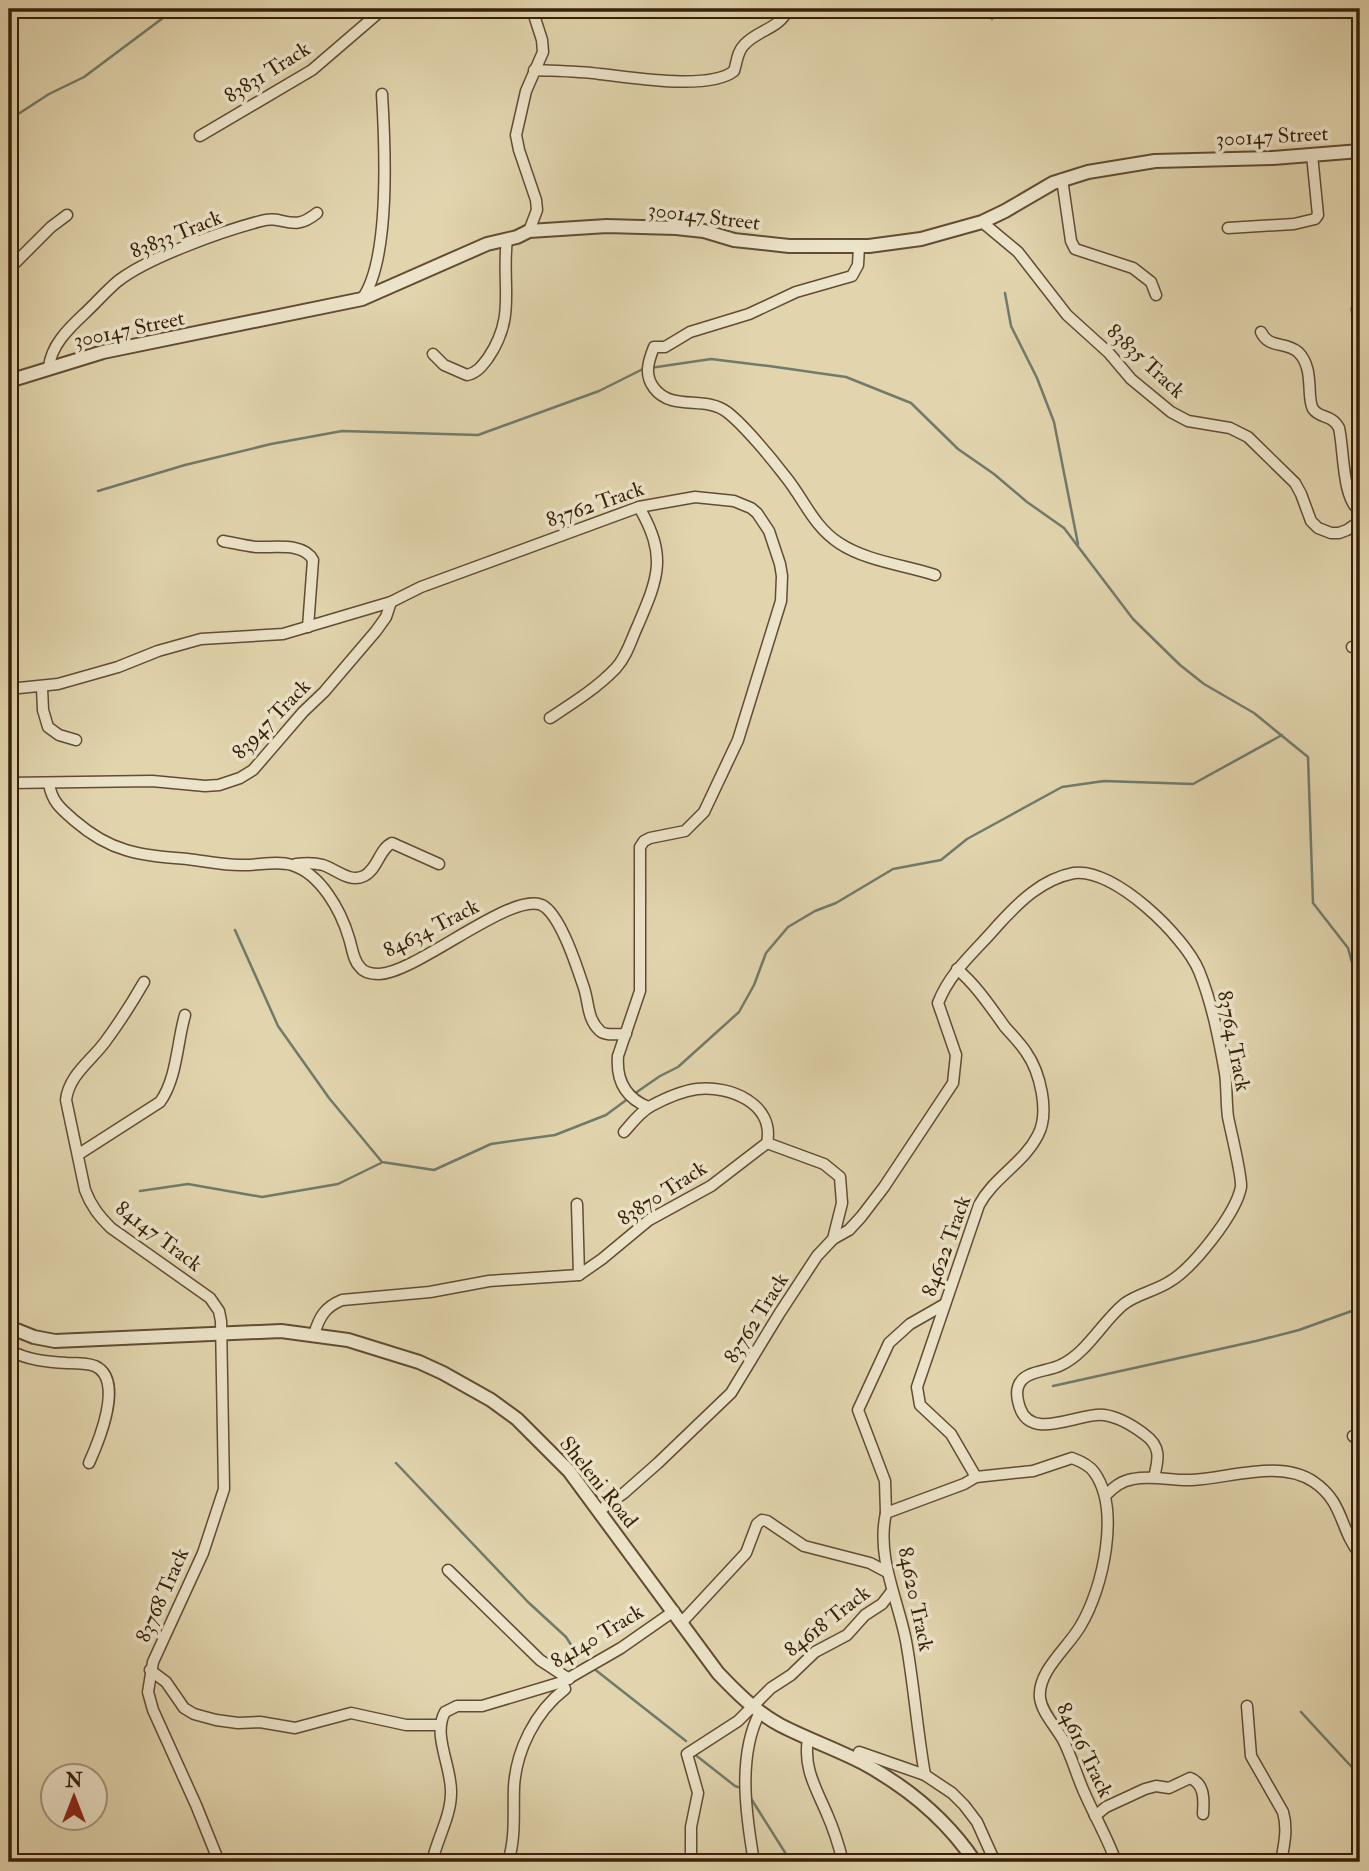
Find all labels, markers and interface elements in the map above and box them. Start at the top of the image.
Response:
street label: 83831 Track [219,36,315,109]
street label: 300147 Street [1215,120,1329,153]
street label: 300147 Street [646,196,762,237]
street label: 83833 Track [126,204,226,265]
street label: 300147 Street [71,305,187,354]
street label: 83835 Track [1101,318,1191,405]
street label: 83762 Track [543,475,648,534]
street label: 83947 Track [226,673,316,765]
street label: 84634 Track [379,893,484,964]
street label: 83764 Track [1211,988,1257,1094]
street label: 83870 Track [613,1155,712,1232]
street label: 84622 Track [916,1192,977,1300]
street label: 84147 Track [110,1195,208,1278]
street label: 83762 Track [718,1268,795,1368]
street label: Sheleni Road [553,1431,644,1534]
street label: 83768 Track [130,1544,195,1647]
street label: 84620 Track [891,1545,940,1654]
street label: 84618 Track [779,1579,876,1663]
street label: 84140 Track [546,1598,649,1675]
street label: 84616 Track [1050,1698,1119,1802]
north arrow [38,1762,108,1832]
text: N [64,1769,83,1793]

